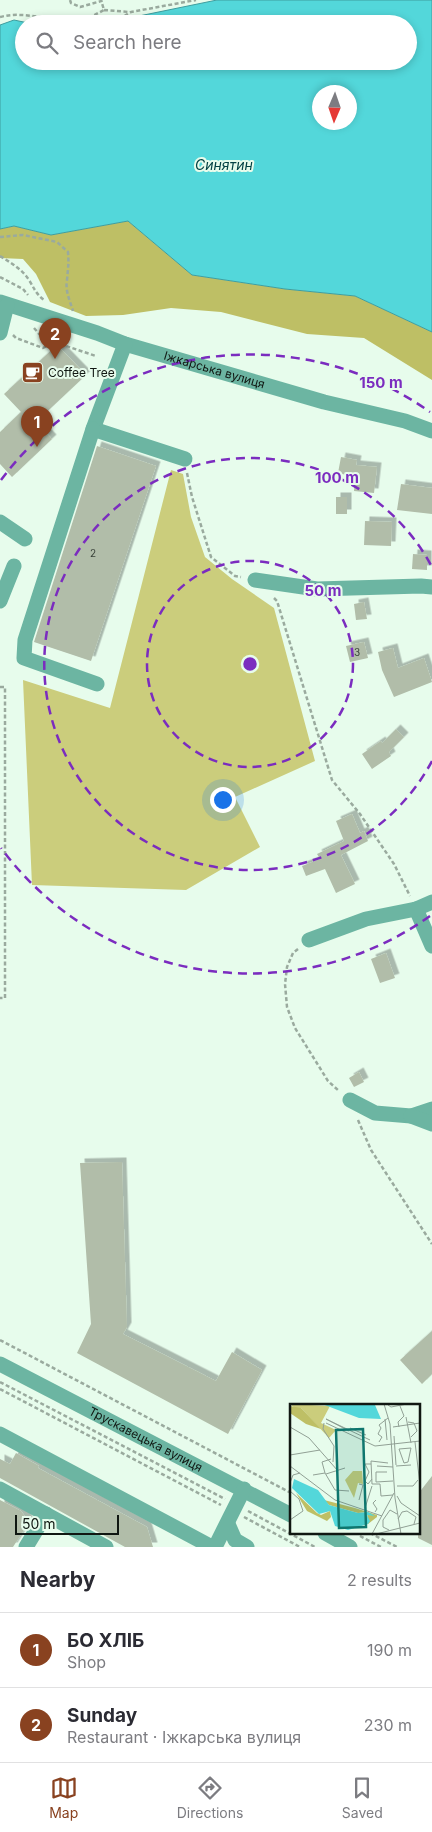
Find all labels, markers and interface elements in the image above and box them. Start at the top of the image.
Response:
search box [15,15,417,70]
icon: search [33,29,61,57]
text: Search here [73,31,182,54]
north arrow [312,85,357,130]
water label: Синятин [195,156,253,173]
pin: 2 [39,318,71,359]
street label: Іжкарська вулиця [162,348,267,391]
cafe icon: Coffee Tree [20,361,44,385]
place label: Coffee Tree [48,365,115,380]
text: 150 m [359,373,403,392]
pin: 1 [21,406,53,447]
text: 100 m [315,468,359,487]
house number: 2 [90,547,96,559]
text: 50 m [305,581,341,600]
house number: 3 [354,646,360,658]
centre of rings [241,655,259,673]
your location [210,787,236,813]
street label: Трускавецька вулиця [86,1403,205,1475]
inset map [290,1404,420,1534]
scale bar [15,1512,119,1535]
text: 50 m [22,1515,56,1532]
text: Nearby [20,1567,95,1592]
text: 2 results [347,1570,412,1590]
text: БО ХЛIБ [67,1629,144,1652]
text: 1 [33,1640,39,1660]
text: 190 m [367,1640,412,1660]
text: Shop [67,1652,106,1672]
text: Sunday [67,1704,137,1727]
text: 2 [31,1715,41,1735]
text: 230 m [364,1715,412,1735]
text: Restaurant · Іжкарська вулиця [67,1727,301,1747]
tab: Map [49,1774,78,1821]
tab: Directions [177,1774,243,1821]
tab: Saved [342,1774,383,1821]

